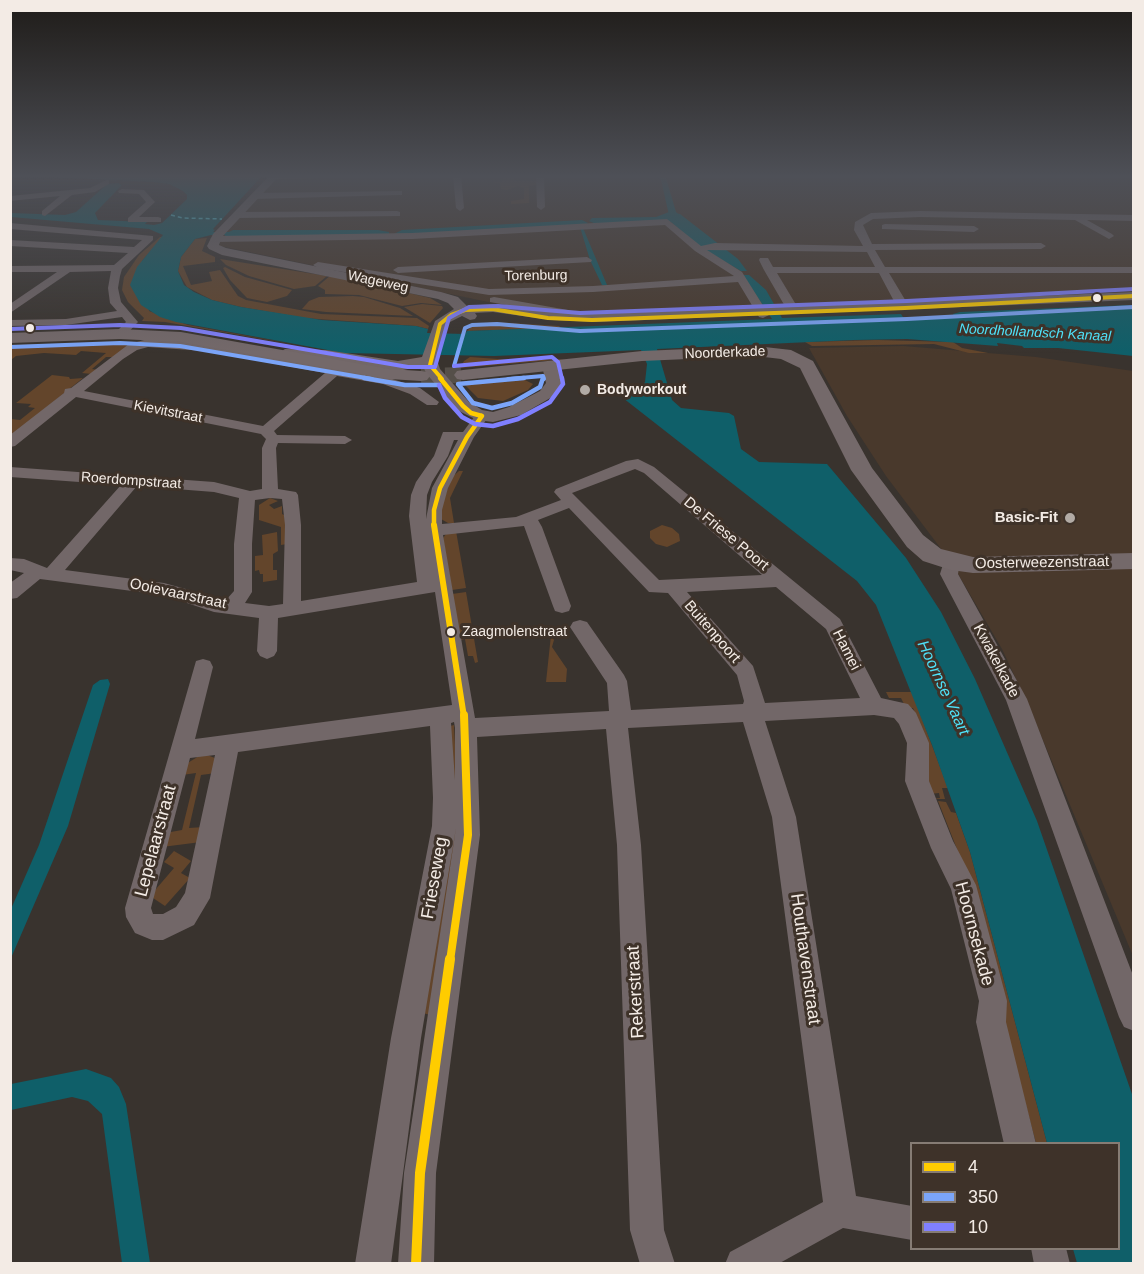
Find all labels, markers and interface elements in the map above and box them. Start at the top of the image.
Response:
street label: Wageweg [346,267,410,297]
street label: Torenburg [504,267,568,285]
unlabelled marker [1091,292,1103,304]
water label: Noordhollandsch Kanaal [958,321,1112,345]
unlabelled marker [24,322,36,334]
street label: Noorderkade [684,343,766,363]
place label: Bodyworkout [597,382,686,398]
marker: Bodyworkout [578,383,592,397]
street label: Kievitstraat [132,397,204,427]
street label: Roerdompstraat [80,469,182,493]
street label: De Friese Poort [680,493,772,575]
place label: Basic-Fit [995,509,1058,527]
marker: Basic-Fit [1063,511,1077,525]
street label: Oosterweezenstraat [975,553,1109,573]
street label: Ooievaarstraat [128,575,228,613]
street label: Buitenpoort [680,597,744,667]
street label: Kwakelkade [969,621,1023,701]
place label: Zaagmolenstraat [462,624,567,640]
marker: Zaagmolenstraat [445,626,457,638]
street label: Hamei [828,627,864,673]
water label: Hoornse Vaart [913,637,973,739]
street label: Lepelaarstraat [131,783,181,899]
street label: Frieseweg [417,835,453,921]
street label: Hoornsekade [950,879,998,989]
street label: Houthavenstraat [785,892,825,1026]
street label: Rekerstraat [623,945,649,1039]
legend [910,1142,1120,1250]
text: 4 [968,1157,978,1177]
text: 350 [968,1187,998,1207]
text: 10 [968,1217,988,1237]

